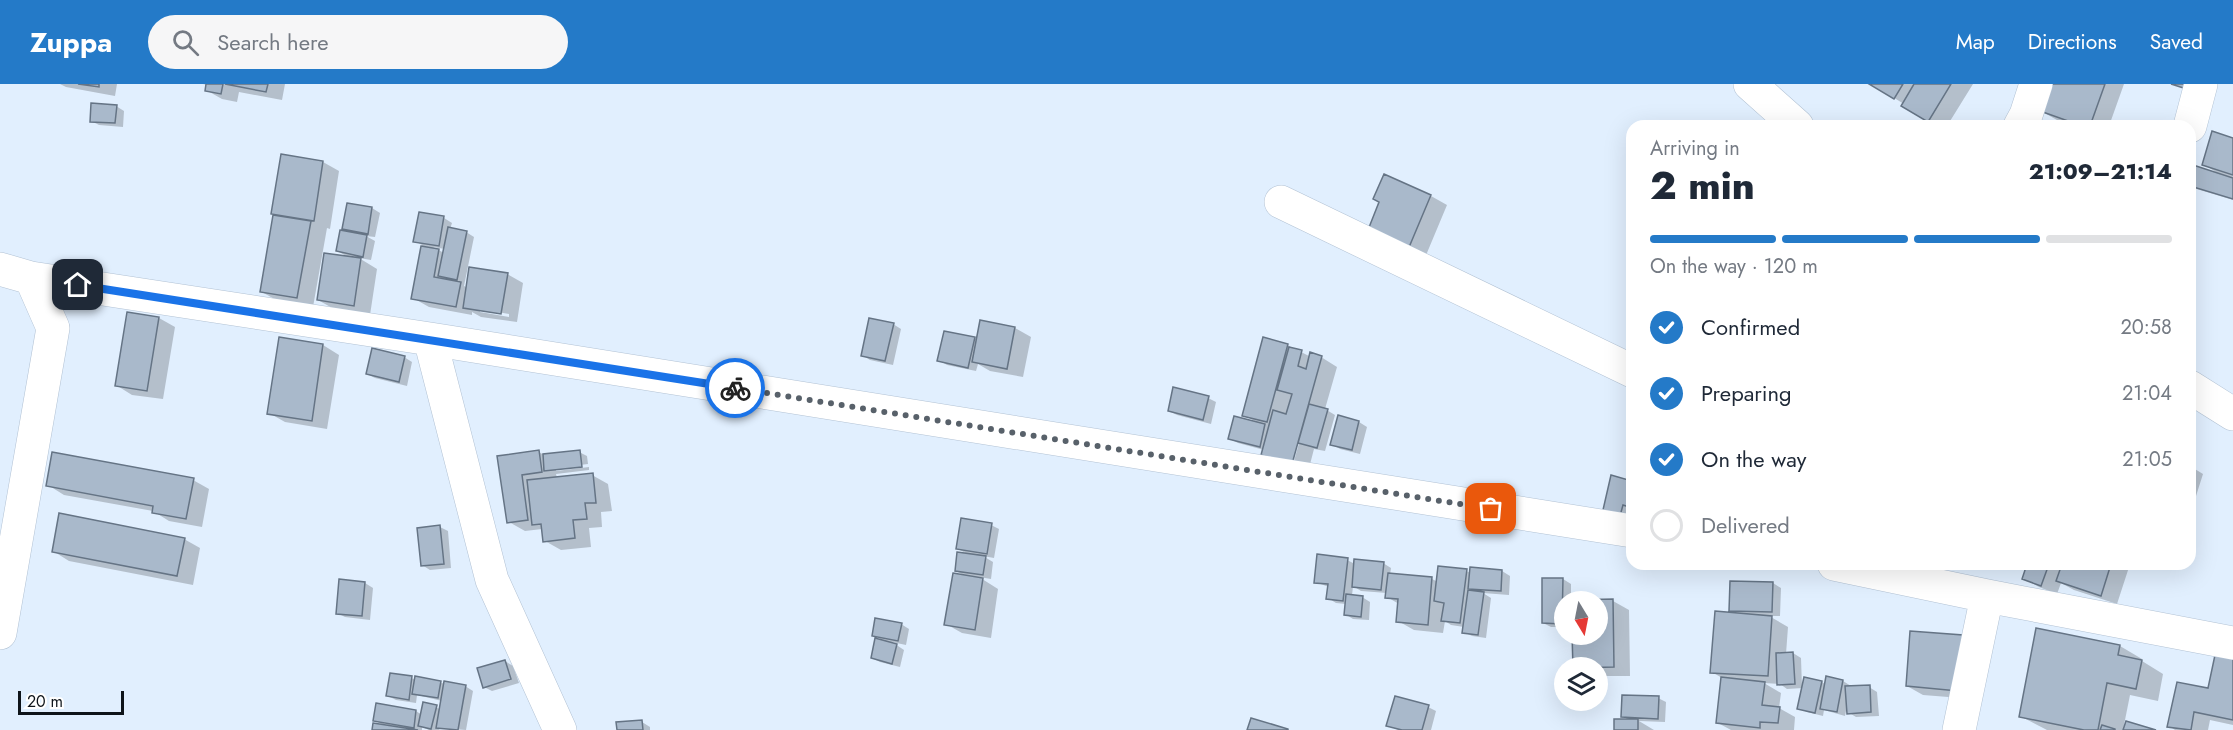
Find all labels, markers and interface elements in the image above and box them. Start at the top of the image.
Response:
search box [148,15,568,69]
text: Zuppa [30,22,112,63]
icon: search [169,26,202,59]
text: Search here [217,26,329,58]
text: Map [1956,27,1995,57]
text: Directions [2028,27,2117,57]
text: Saved [2150,27,2203,57]
text: Arriving in [1650,134,1740,163]
text: 21:09–21:14 [2029,155,2172,187]
text: 2 min [1650,157,1755,214]
text: On the way · 120 m [1650,252,1818,281]
pin [52,259,103,310]
icon: home [61,268,94,301]
icon: check [1650,311,1683,344]
text: Confirmed [1701,311,1800,343]
text: 20:58 [2120,313,2172,342]
courier [705,358,765,418]
icon: bike [719,372,752,405]
icon: check [1650,377,1683,410]
text: Preparing [1701,377,1792,409]
text: 21:04 [2122,379,2172,408]
icon: check [1650,443,1683,476]
text: On the way [1701,443,1806,475]
text: 21:05 [2122,445,2172,474]
pin [1465,483,1516,534]
icon: bag [1474,492,1507,525]
text: Delivered [1701,509,1790,541]
north arrow [1554,591,1608,645]
map controls [1554,591,1608,711]
button: layers [1554,657,1608,711]
scale bar [18,688,124,716]
text: 20 m [27,690,63,713]

